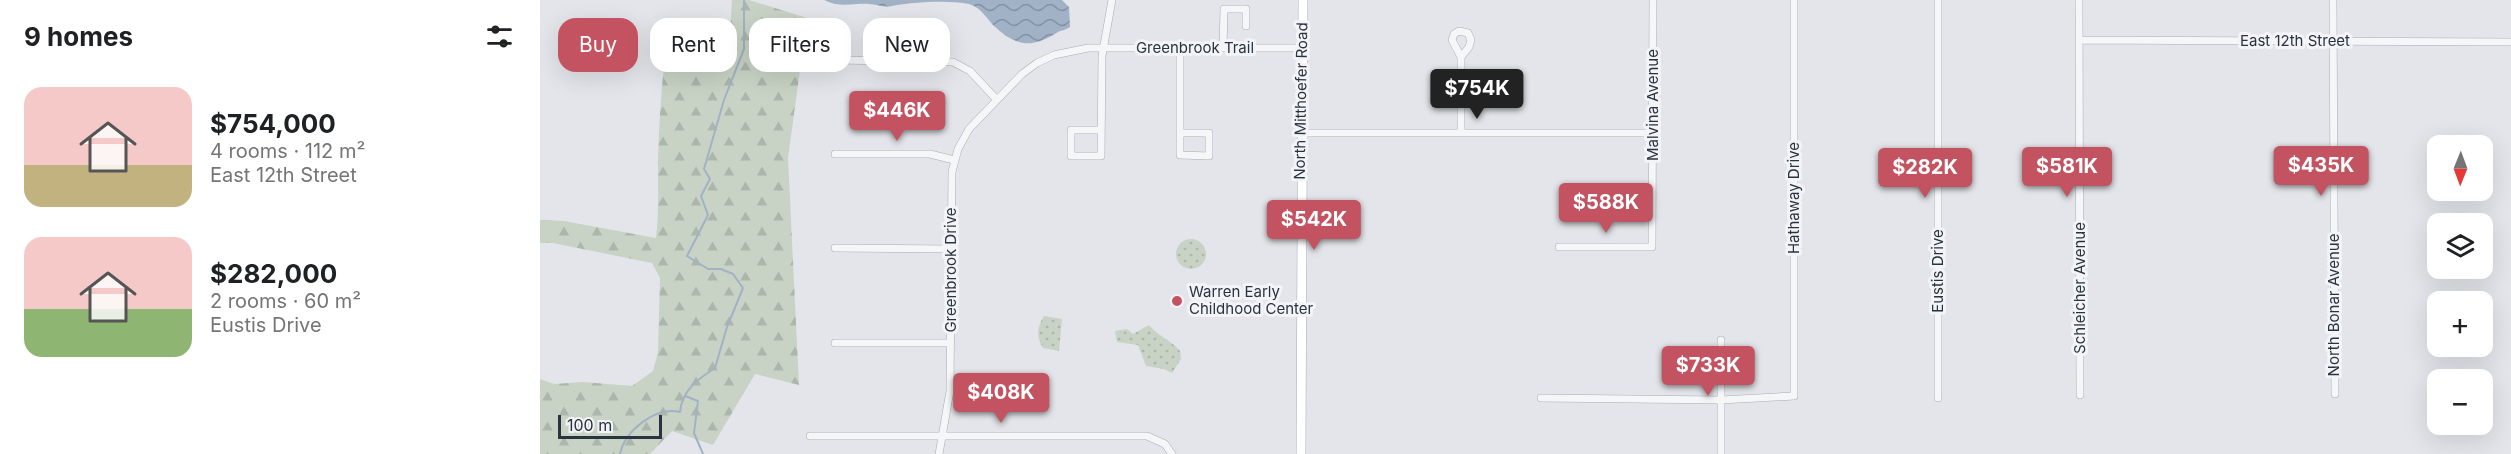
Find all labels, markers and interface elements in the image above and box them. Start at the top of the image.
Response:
chip: Buy [558,18,638,72]
chip: Rent [650,18,737,72]
chip: Filters [749,18,851,72]
chip: New [863,18,950,72]
icon: filters [483,20,516,53]
text: 9 homes [24,21,133,52]
street label: North Mitthoefer Road [1290,22,1311,180]
street label: East 12th Street [2240,31,2350,50]
street label: Greenbrook Trail [1136,38,1254,57]
street label: Malvina Avenue [1643,49,1662,161]
pin: $754K [1435,69,1519,120]
text: $754K [1444,76,1510,100]
pin: $446K [855,91,939,142]
text: $446K [863,98,931,122]
text: $754,000 [210,108,336,139]
icon: home [72,111,144,183]
north arrow [2427,135,2493,201]
map controls [2427,135,2493,435]
text: 4 rooms · 112 m² [210,139,365,163]
street label: Hathaway Drive [1784,142,1803,254]
pin: $435K [2279,146,2363,197]
pin: $581K [2025,147,2109,198]
pin: $282K [1883,148,1967,199]
text: $435K [2288,153,2354,177]
text: $581K [2036,154,2098,178]
text: $282K [1892,155,1958,179]
text: East 12th Street [210,163,357,187]
pin: $588K [1564,183,1648,234]
text: $588K [1573,190,1639,214]
pin: $542K [1272,200,1356,251]
street label: Greenbrook Drive [941,207,960,333]
text: $542K [1281,207,1347,231]
button: layers [2427,213,2493,279]
street label: Schleicher Avenue [2070,222,2089,354]
street label: Eustis Drive [1928,229,1947,313]
street label: North Bonar Avenue [2324,234,2343,376]
text: $282,000 [210,258,337,289]
icon: home [72,261,144,333]
place label: Warren Early Childhood Center [1189,282,1314,318]
text: 2 rooms · 60 m² [210,289,361,313]
button: + [2427,291,2493,357]
marker: Warren Early Childhood Center [1170,294,1184,308]
text: Eustis Drive [210,313,322,337]
pin: $733K [1666,346,1750,397]
text: $733K [1676,353,1740,377]
button: − [2427,369,2493,435]
pin: $408K [959,373,1043,424]
text: $408K [967,380,1035,404]
scale bar [558,412,662,440]
text: 100 m [567,415,612,435]

